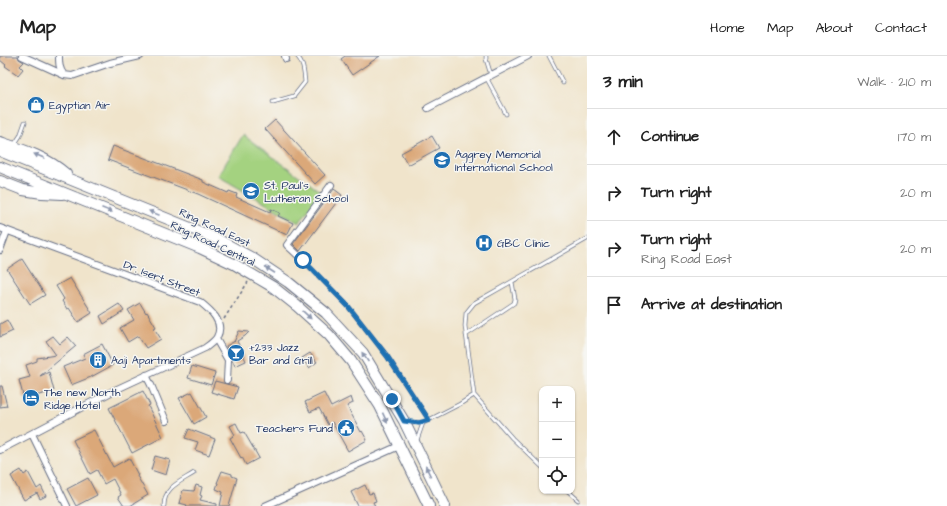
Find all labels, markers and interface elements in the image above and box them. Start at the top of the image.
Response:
text: Map [20,14,56,41]
text: Home [710,18,745,38]
text: Map [767,18,793,38]
text: About [815,18,853,38]
text: Contact [875,18,927,38]
text: 3 min [603,70,643,94]
text: Walk · 210 m [857,73,931,91]
shop icon: Egyptian Air [26,95,46,115]
place label: Egyptian Air [49,98,110,114]
icon: ahead [603,126,625,148]
text: Continue [641,126,699,147]
text: 170 m [898,128,931,146]
place label: Aggrey Memorial International School [455,147,553,175]
school or university icon: Aggrey Memorial International School [432,150,452,170]
one-way arrow [32,153,44,159]
place label: St. Paul's Lutheran School [264,178,348,206]
school or university icon: St. Paul's Lutheran School [241,181,261,201]
icon: right [603,182,625,204]
text: Turn right [641,182,712,203]
text: 20 m [900,184,931,202]
street label: Ring Road East [176,204,253,252]
one-way arrow [101,207,113,213]
one-way arrow [148,210,159,216]
street label: Ring Road Central [168,217,258,271]
text: Turn right [641,229,712,250]
hospital icon: GBC Clinic [474,233,494,253]
place label: GBC Clinic [497,236,550,251]
icon: right [603,238,625,260]
text: 20 m [900,240,931,258]
text: Ring Road East [641,250,732,268]
route start [294,251,312,269]
street label: Dr. Isert Street [121,257,203,300]
one-way arrow [265,266,275,274]
icon: arrive [603,294,625,316]
text: Arrive at destination [641,294,782,315]
one-way arrow [302,310,312,320]
place label: +233 Jazz Bar and Grill [249,340,313,368]
bar icon: +233 Jazz Bar and Grill [226,343,246,363]
building icon: Aaji Apartments [88,350,108,370]
one-way arrow [361,352,369,363]
place label: Aaji Apartments [111,353,191,368]
place label: The new North Ridge Hotel [44,385,121,414]
map controls [539,386,575,494]
button: + [539,386,575,422]
hotel icon: The new North Ridge Hotel [21,388,41,408]
route end [383,390,401,408]
one-way arrow [382,412,389,424]
public building icon: Teachers Fund [336,418,356,438]
place label: Teachers Fund [256,421,333,436]
button: − [539,422,575,458]
button: locate [539,458,575,494]
one-way arrow [425,465,431,477]

